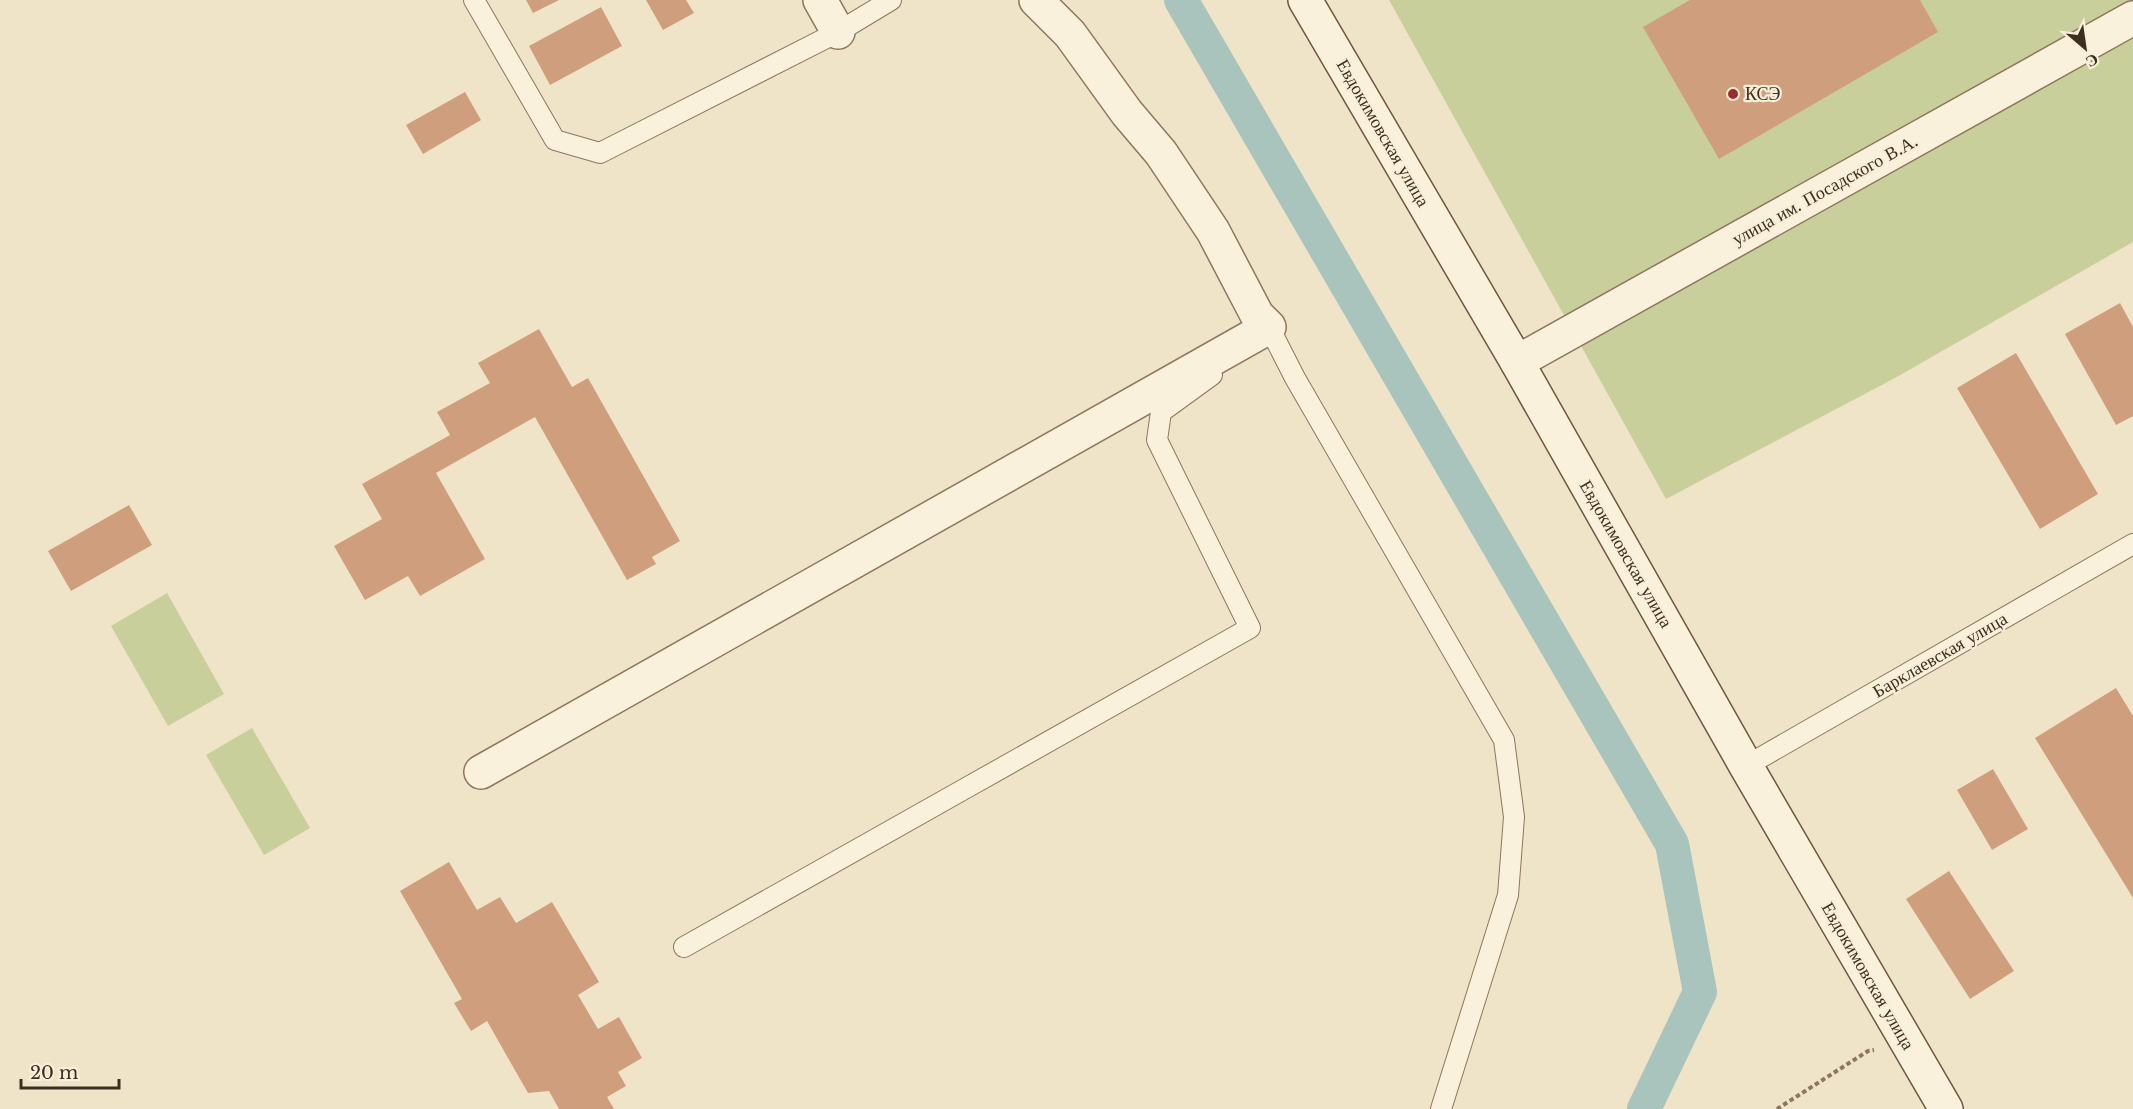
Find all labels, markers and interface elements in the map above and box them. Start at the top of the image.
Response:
north arrow [2055,18,2115,78]
text: С [2082,50,2102,73]
street label: Евдокимовская улица [1332,55,1434,211]
place label: КСЭ [1745,83,1781,105]
marker: КСЭ [1726,87,1740,101]
street label: улица им. Посадского В.А. [1728,130,1922,250]
street label: Евдокимовская улица [1575,476,1677,632]
street label: Барклаевская улица [1869,608,2011,702]
street label: Евдокимовская улица [1817,898,1919,1054]
scale bar [21,1052,118,1090]
text: 20 m [30,1062,78,1084]

